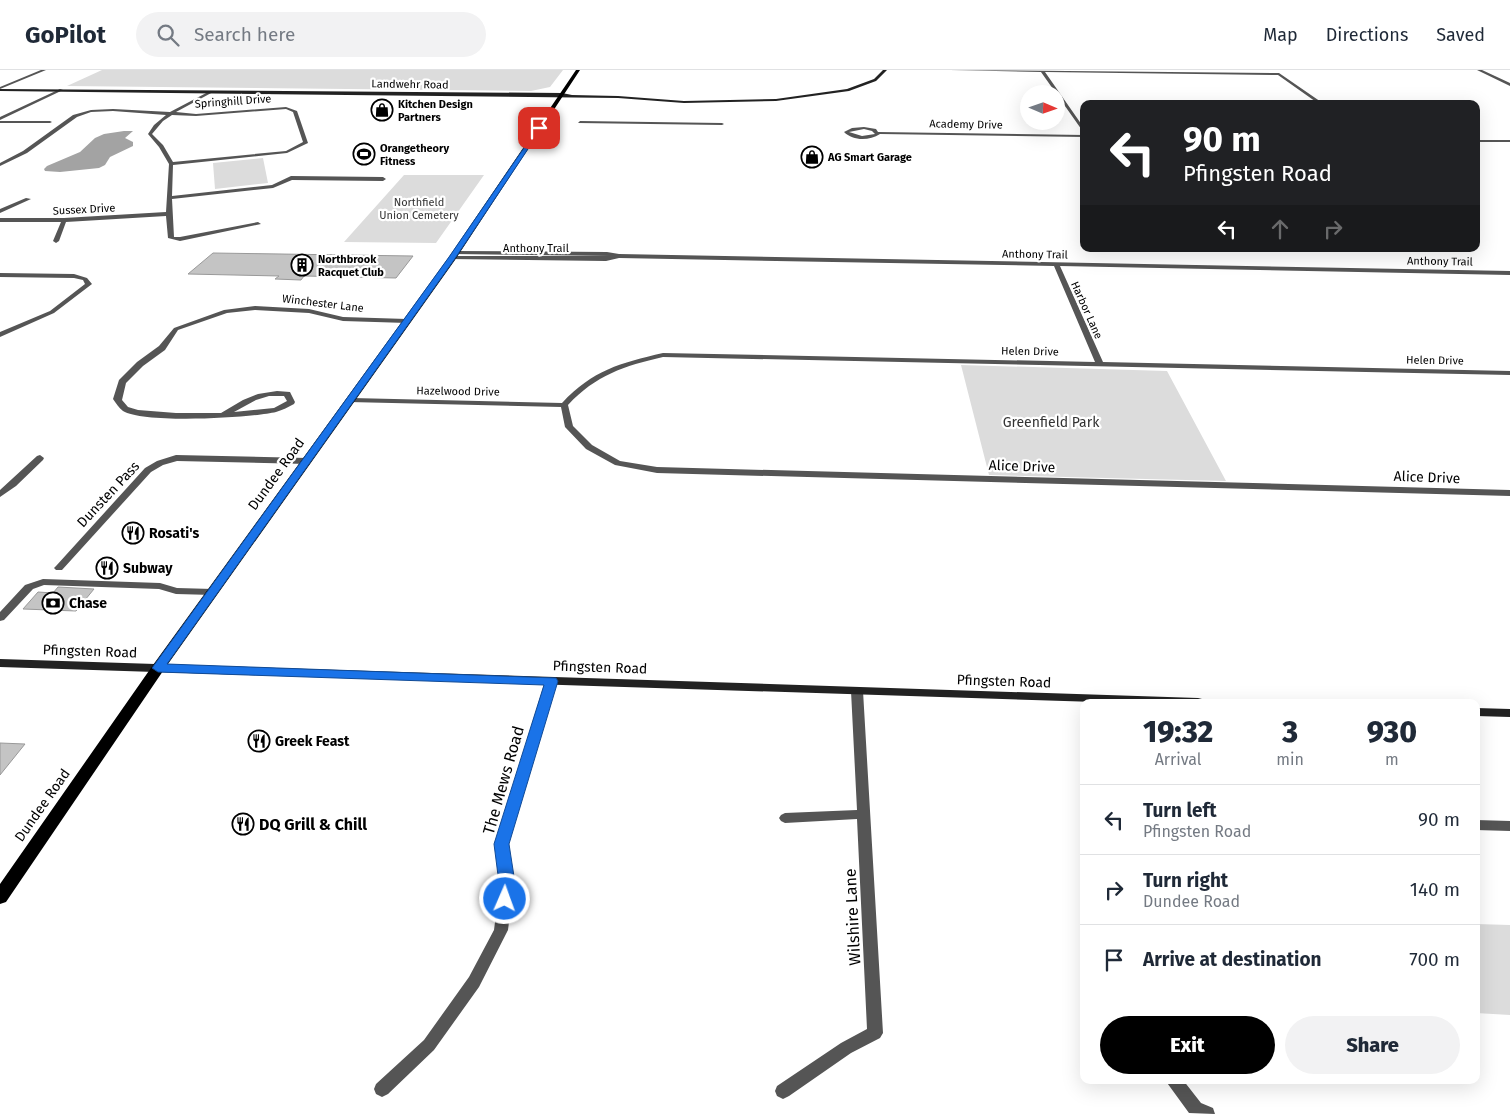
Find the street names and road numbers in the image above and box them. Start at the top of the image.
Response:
street label: Landwehr Road [371,77,449,92]
street label: Springhill Drive [194,92,272,111]
street label: Academy Drive [929,117,1003,132]
street label: Sussex Drive [52,201,116,218]
street label: Anthony Trail [503,242,569,255]
street label: Anthony Trail [1002,247,1068,262]
street label: Anthony Trail [1407,254,1473,269]
street label: Harbor Lane [1068,279,1105,341]
street label: Winchester Lane [281,292,365,315]
street label: Helen Drive [1001,344,1059,359]
street label: Helen Drive [1406,353,1464,368]
street label: Hazelwood Drive [416,384,500,399]
street label: Dundee Road [245,435,308,514]
street label: Dunsten Pass [73,457,144,531]
street label: Alice Drive [988,457,1056,476]
street label: Alice Drive [1393,468,1461,487]
street label: Pfingsten Road [42,641,138,662]
street label: Pfingsten Road [552,657,648,678]
street label: Pfingsten Road [956,671,1052,692]
street label: The Mews Road [479,724,528,837]
street label: Dundee Road [11,766,74,845]
street label: Wilshire Lane [840,868,865,966]

